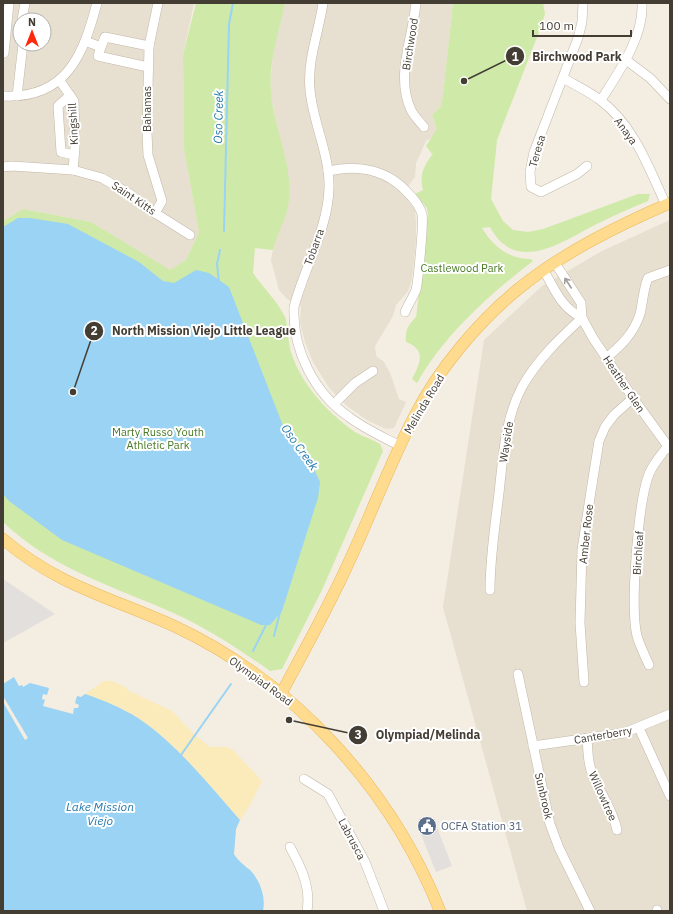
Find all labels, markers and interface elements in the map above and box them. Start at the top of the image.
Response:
north arrow [12,12,52,52]
scale bar [533,12,631,38]
text: N [28,15,36,29]
street label: Birchwood [399,17,421,71]
text: 100 m [539,18,574,33]
callout: Birchwood Park [505,44,630,68]
text: 1 [511,49,519,64]
text: Birchwood Park [532,49,622,64]
street label: Bahamas [140,86,154,132]
water label: Oso Creek [210,89,226,144]
street label: Kingshill [65,103,81,145]
street label: Anaya [611,115,641,147]
street label: Teresa [526,133,548,169]
street label: Saint Kitts [109,178,159,218]
street label: Tobarra [301,227,327,267]
park label: Castlewood Park [421,261,504,275]
one-way arrow [564,278,572,289]
callout: North Mission Viejo Little League [84,319,303,343]
text: 2 [90,323,98,338]
text: North Mission Viejo Little League [112,323,296,338]
street label: Heather Glen [600,353,648,415]
street label: Melinda Road [401,372,447,436]
street label: Wayside [496,420,516,464]
water label: Oso Creek [278,421,322,474]
park label: Marty Russo Youth Athletic Park [112,425,204,452]
street label: Amber Rose [576,503,596,565]
street label: Birchleaf [629,530,647,576]
street label: Olympiad Road [227,653,295,709]
callout: Olympiad/Melinda [348,723,488,747]
street label: Canterberry [573,723,634,747]
text: 3 [354,727,362,742]
text: Olympiad/Melinda [376,727,480,742]
street label: Willowtree [586,769,620,823]
street label: Sunbrook [532,771,556,821]
water label: Lake Mission Viejo [66,799,134,828]
public building icon: OCFA Station 31 [416,815,438,837]
street label: Labrusca [335,816,369,862]
place label: OCFA Station 31 [441,819,522,833]

